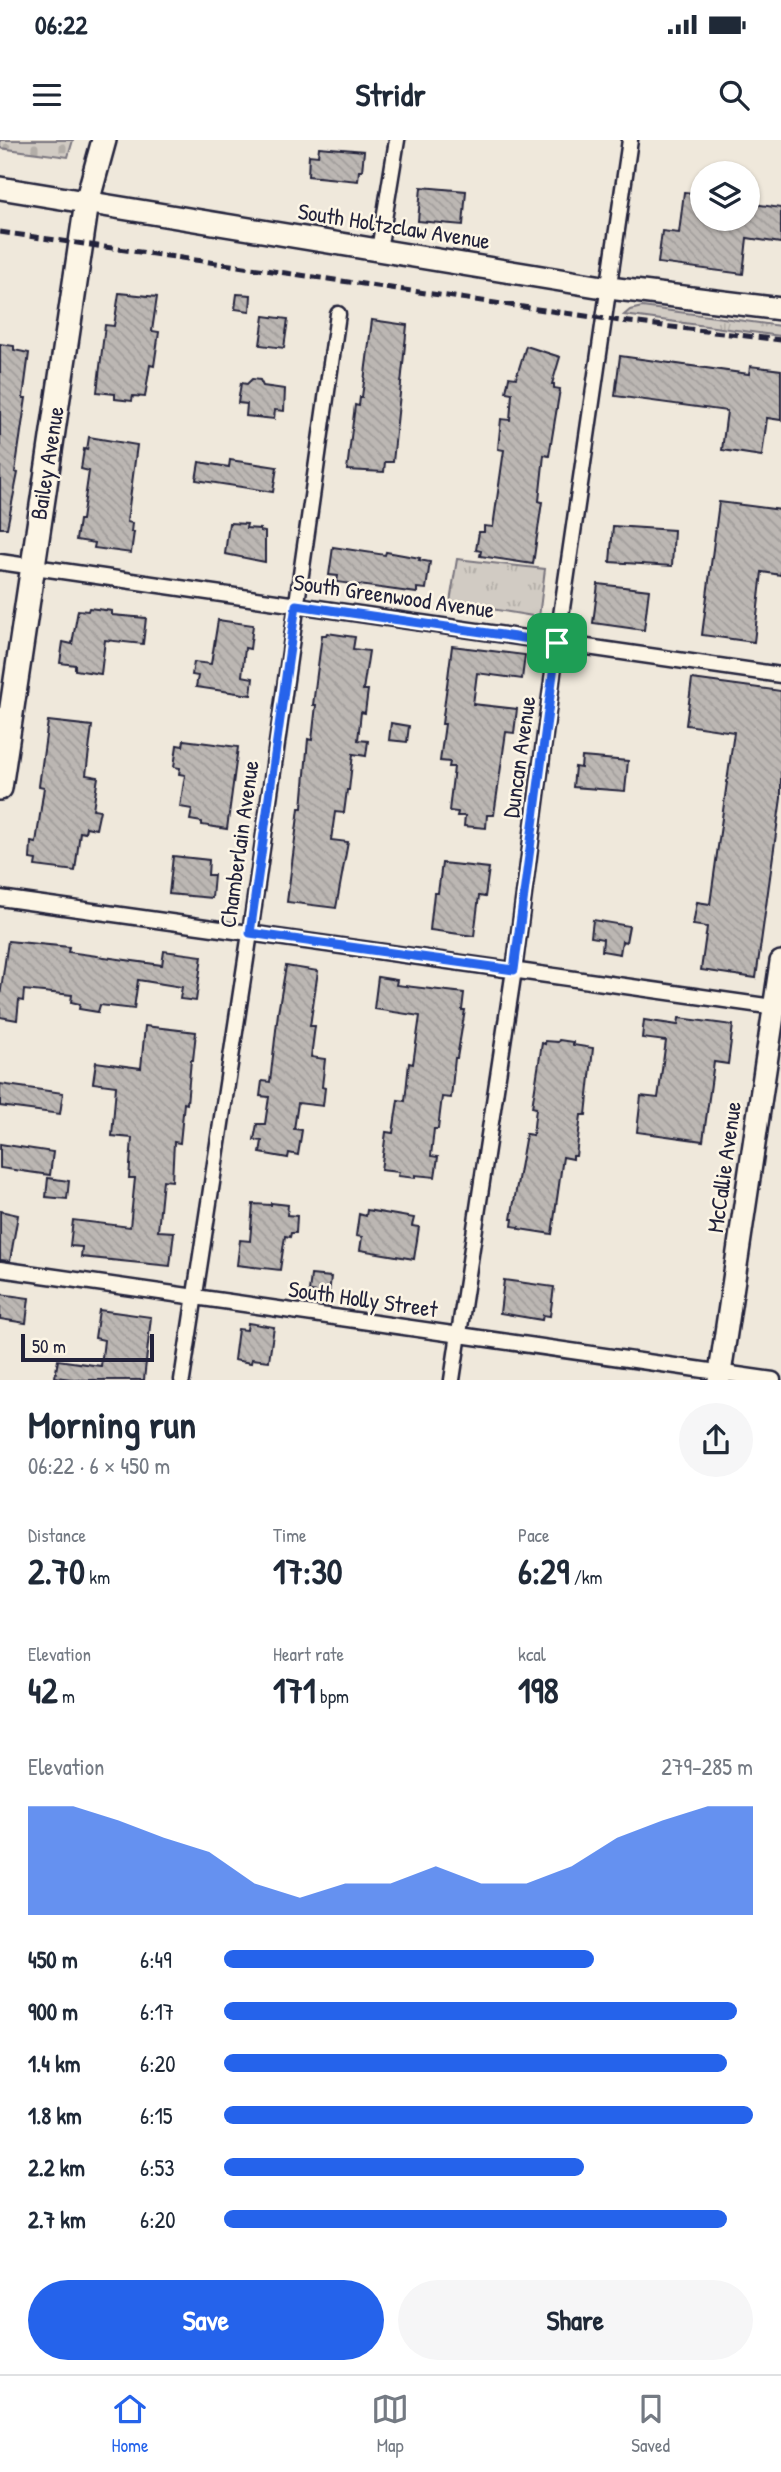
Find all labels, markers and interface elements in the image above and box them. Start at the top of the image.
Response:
text: 06:22 [35,7,87,42]
text: Stridr [356,73,425,116]
icon: menu [28,76,66,114]
icon: search [715,76,753,114]
map controls [690,161,760,231]
button: layers [690,161,760,231]
street label: South Holtzclaw Avenue [296,195,492,256]
street label: Bailey Avenue [22,404,71,522]
street label: South Greenwood Avenue [292,566,496,625]
pin [527,613,587,673]
icon: arrive [538,624,576,662]
street label: Duncan Avenue [495,694,542,820]
street label: Chamberlain Avenue [211,758,266,930]
street label: McCallie Avenue [699,1099,748,1234]
street label: South Holly Street [286,1273,441,1324]
scale bar [21,1331,154,1363]
text: 50 m [32,1333,66,1359]
text: Morning run [28,1398,196,1450]
button: share [679,1403,753,1477]
text: 06:22 · 6 × 450 m [28,1450,170,1481]
text: Distance [28,1522,86,1548]
text: Time [273,1522,307,1548]
text: Pace [518,1522,550,1548]
text: 2.70 [28,1548,85,1595]
text: 17:30 [273,1548,343,1595]
text: 6:29 [518,1548,569,1595]
text: km [85,1564,110,1590]
text: /km [569,1564,603,1590]
text: Elevation [28,1641,91,1667]
text: Heart rate [273,1641,344,1667]
text: kcal [518,1641,546,1667]
text: 42 [28,1667,58,1714]
text: 171 [273,1667,316,1714]
text: 198 [518,1667,559,1714]
text: m [58,1683,75,1709]
text: bpm [316,1683,349,1709]
text: Elevation [28,1751,104,1782]
text: 279–285 m [661,1751,753,1782]
text: 450 m [28,1944,78,1975]
text: 6:49 [140,1944,172,1975]
text: 900 m [28,1996,78,2027]
text: 6:17 [140,1996,174,2027]
text: 1.4 km [28,2048,80,2079]
text: 6:20 [140,2048,176,2079]
text: 1.8 km [28,2100,82,2131]
text: 6:15 [140,2100,173,2131]
text: 2.2 km [28,2152,85,2183]
text: 6:53 [140,2152,175,2183]
text: 2.7 km [28,2204,86,2235]
text: 6:20 [140,2204,176,2235]
button: Save [28,2280,384,2360]
button: Share [398,2280,753,2360]
tab: Home [111,2390,149,2458]
tab: Map [371,2390,409,2458]
tab: Saved [631,2390,670,2458]

